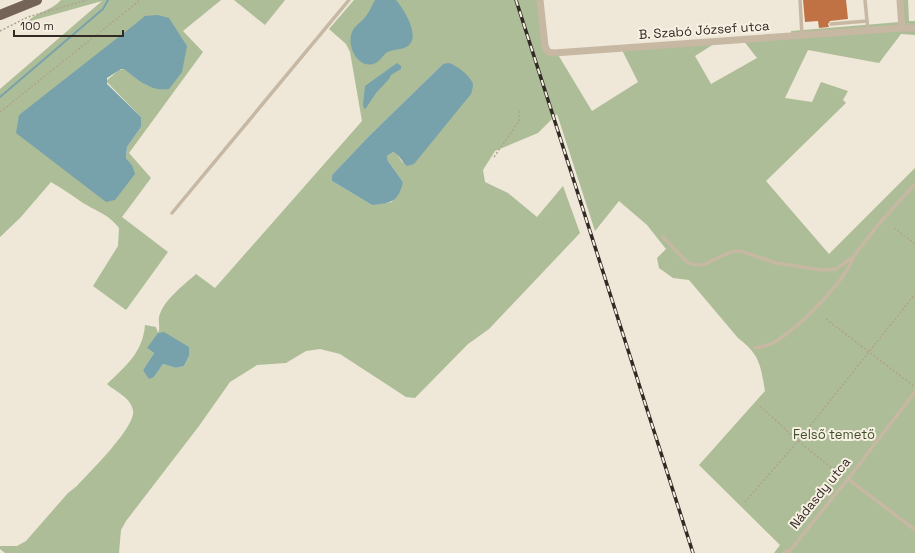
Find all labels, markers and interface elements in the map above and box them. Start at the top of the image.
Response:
scale bar [14,12,123,38]
street label: B. Szabó József utca [638,17,770,43]
text: 100 m [20,18,54,34]
park label: Felső temető [793,426,875,443]
street label: Nádasdy utca [786,453,854,532]

